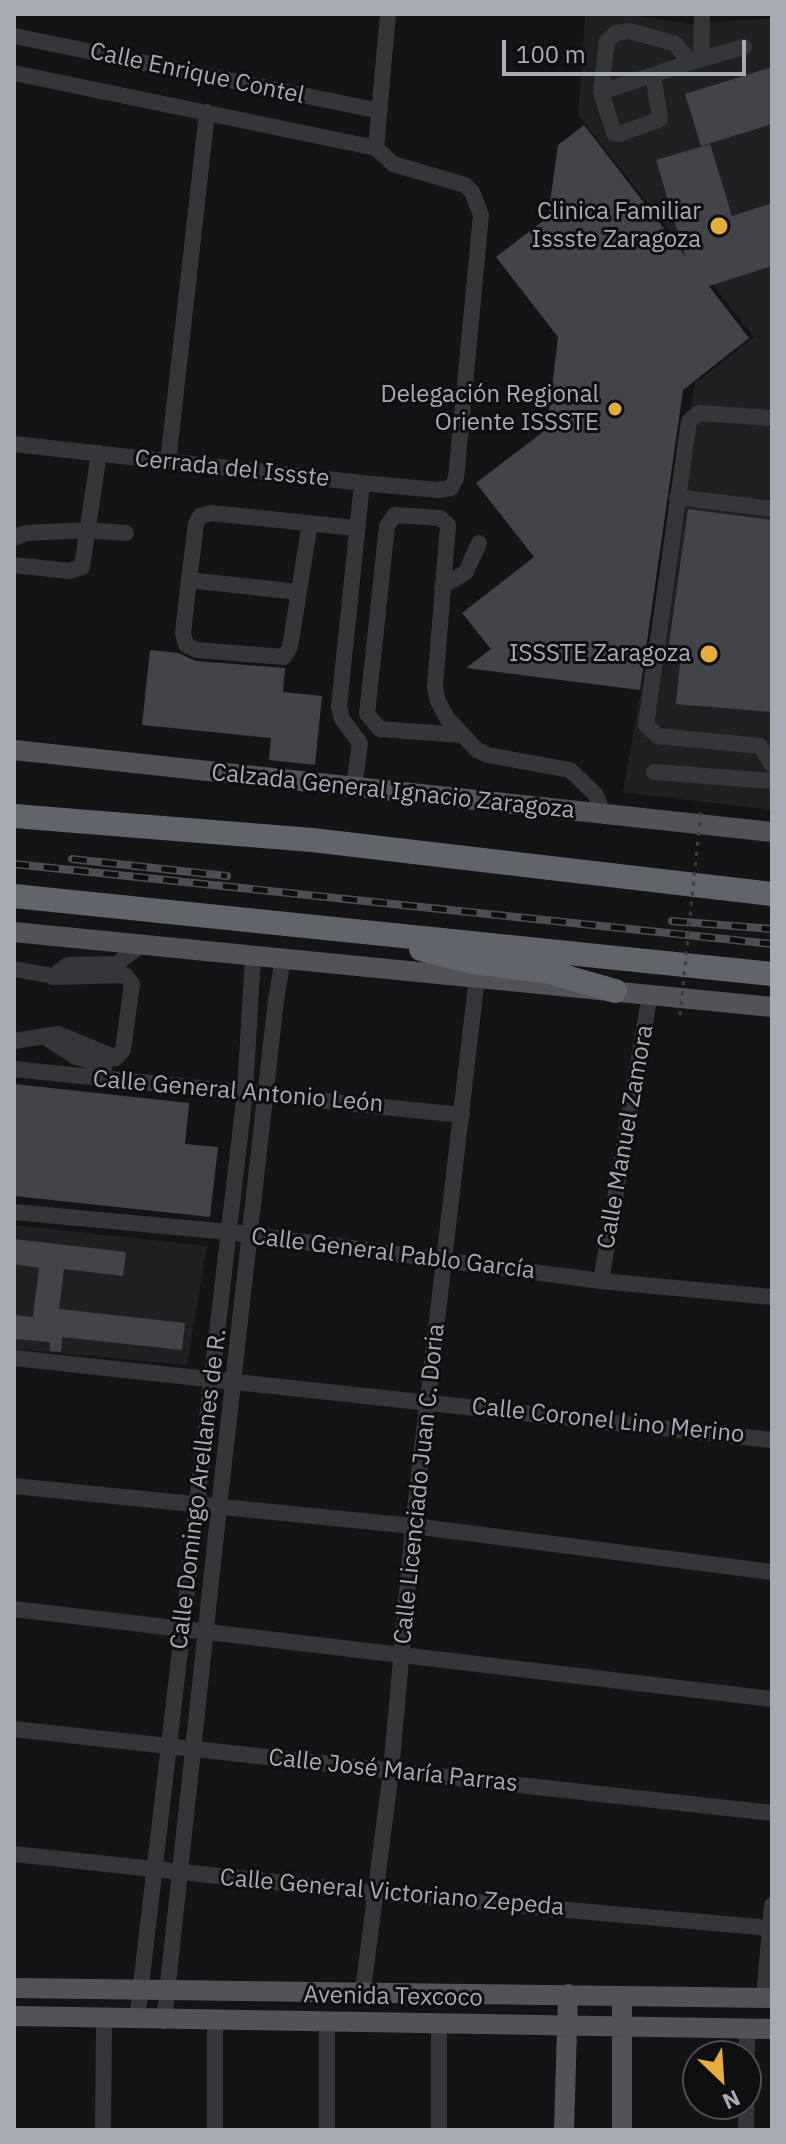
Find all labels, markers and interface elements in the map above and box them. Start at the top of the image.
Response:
scale bar [506,24,750,74]
street label: Calle Enrique Contel [87,37,307,111]
text: 100 m [516,38,586,70]
place label: Clinica Familiar Issste Zaragoza [532,198,701,254]
marker: Clinica Familiar Issste Zaragoza [708,215,730,237]
place label: Delegación Regional Oriente ISSSTE [381,381,599,437]
marker: Delegación Regional Oriente ISSSTE [606,400,624,418]
street label: Cerrada del Issste [133,444,331,494]
place label: ISSSTE Zaragoza [509,640,691,668]
marker: ISSSTE Zaragoza [698,643,720,665]
street label: Calzada General Ignacio Zaragoza [210,759,576,825]
street label: Calle Manuel Zamora [592,1023,660,1251]
street label: Calle General Antonio León [92,1065,384,1119]
street label: Calle General Pablo García [249,1222,537,1286]
street label: Calle Licenciado Juan C. Doria [389,1322,451,1646]
street label: Calle Domingo Arellanes de R. [165,1327,233,1651]
street label: Calle Coronel Lino Merino [470,1392,746,1450]
street label: Calle José María Parras [267,1744,519,1798]
street label: Calle General Victoriano Zepeda [219,1864,565,1922]
street label: Avenida Texcoco [303,1981,483,2013]
north arrow [682,2040,762,2120]
text: N [718,2084,745,2117]

